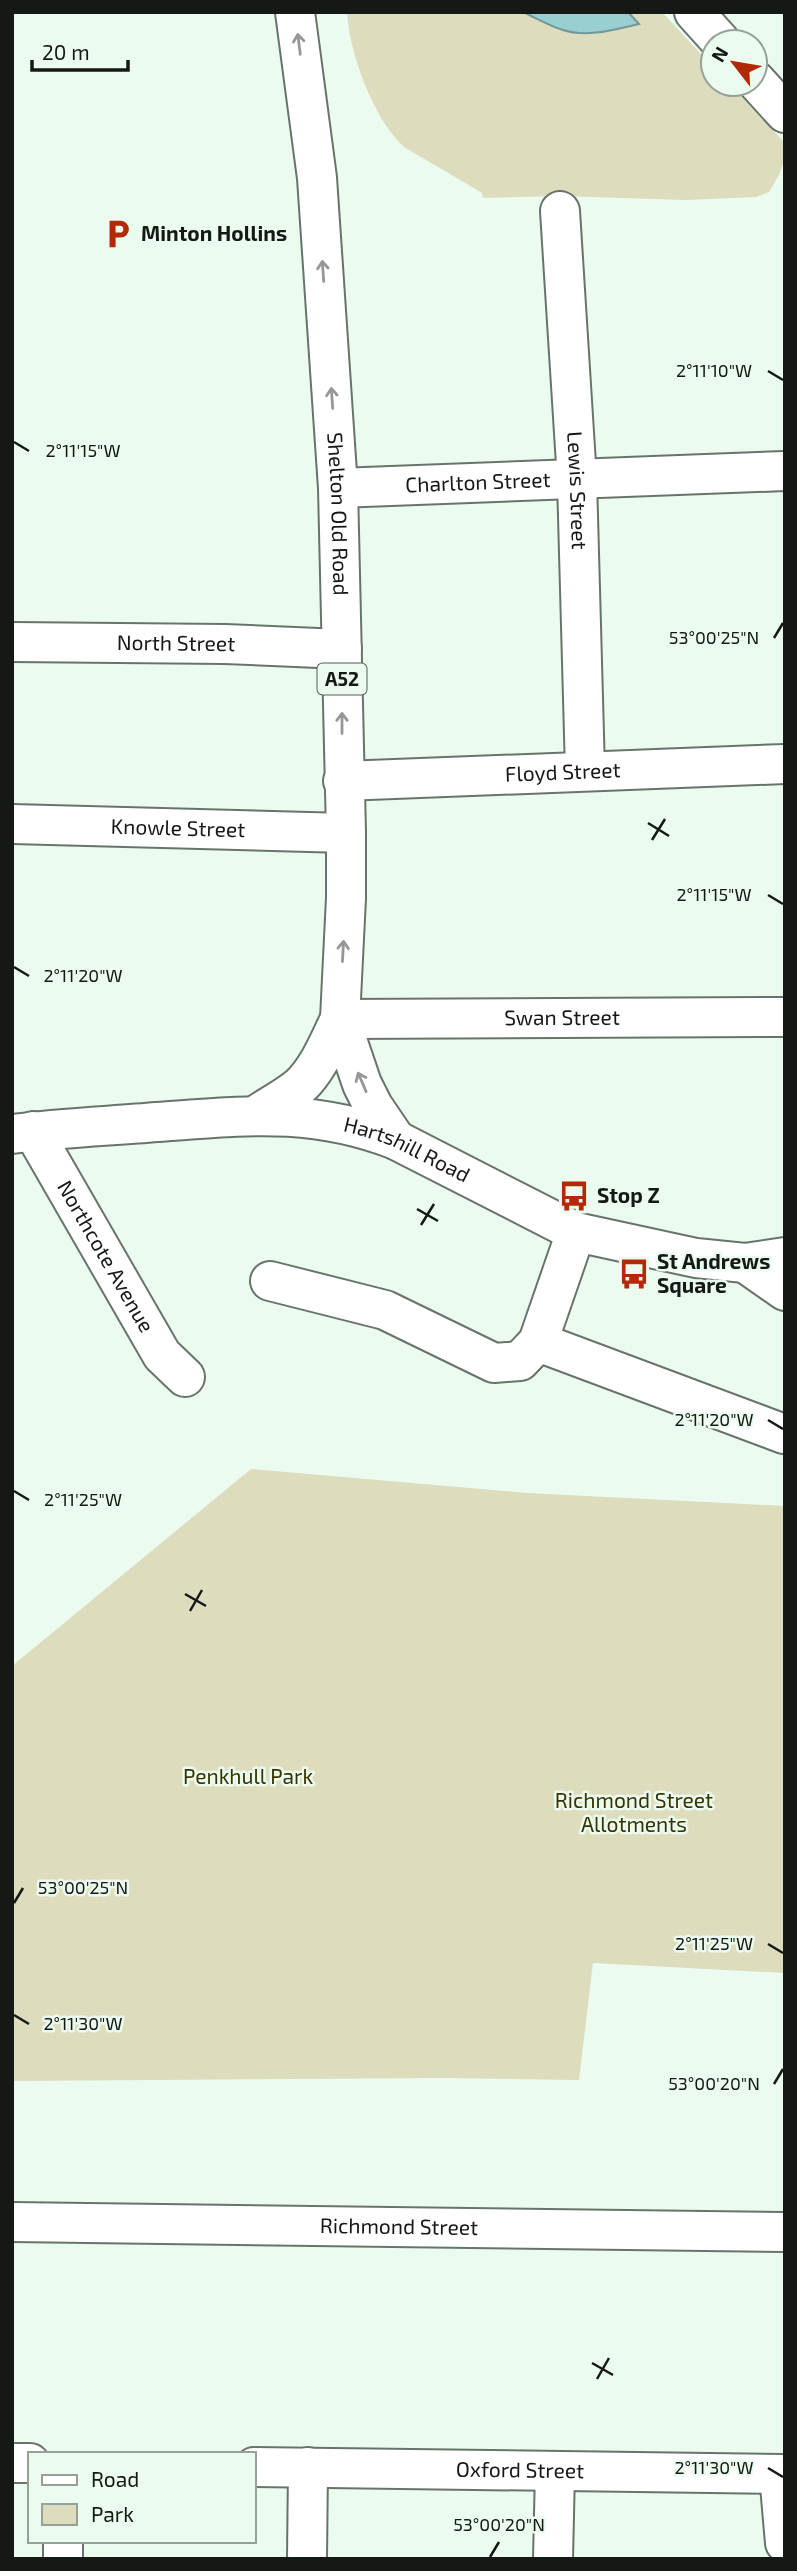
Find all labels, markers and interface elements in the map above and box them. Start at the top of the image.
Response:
scale bar [32,28,128,72]
north arrow [699,28,769,98]
one-way arrow [292,34,305,56]
text: 20 m [42,39,90,64]
text: N [706,42,732,66]
parking icon: Minton Hollins [101,217,135,251]
place label: Minton Hollins [141,220,287,245]
one-way arrow [316,260,329,282]
text: 2°11'10"W [676,359,752,381]
one-way arrow [325,387,338,410]
street label: Shelton Old Road [323,431,354,596]
street label: Lewis Street [563,431,593,550]
text: 2°11'15"W [46,439,120,461]
street label: Charlton Street [405,466,551,496]
text: 53°00'25"N [669,626,759,648]
street label: North Street [117,629,236,655]
road number: A52 [318,664,366,694]
one-way arrow [335,712,349,735]
street label: Floyd Street [505,756,621,786]
street label: Knowle Street [110,813,246,841]
text: 2°11'15"W [677,883,751,905]
one-way arrow [337,939,350,962]
text: 2°11'20"W [43,964,123,986]
street label: Swan Street [504,1004,620,1029]
one-way arrow [354,1072,367,1094]
street label: Hartshill Road [342,1111,474,1187]
street label: Northcote Avenue [53,1175,160,1336]
bus stop icon: Stop Z [557,1179,591,1213]
place label: Stop Z [597,1182,660,1207]
place label: St Andrews Square [657,1248,770,1297]
bus stop icon: St Andrews Square [617,1257,651,1291]
text: 2°11'20"W [674,1408,754,1430]
text: 2°11'25"W [44,1488,122,1510]
park label: Penkhull Park [183,1763,313,1788]
park label: Richmond Street Allotments [555,1787,713,1836]
text: 53°00'25"N [38,1876,128,1898]
text: 2°11'25"W [675,1932,753,1954]
text: 2°11'30"W [43,2012,123,2034]
text: 53°00'20"N [668,2072,760,2094]
street label: Richmond Street [320,2212,478,2239]
legend [28,2452,256,2543]
street label: Oxford Street [456,2456,584,2482]
text: 2°11'30"W [674,2456,754,2478]
text: Road [91,2466,139,2491]
text: Park [91,2501,134,2526]
text: 53°00'20"N [453,2513,545,2535]

